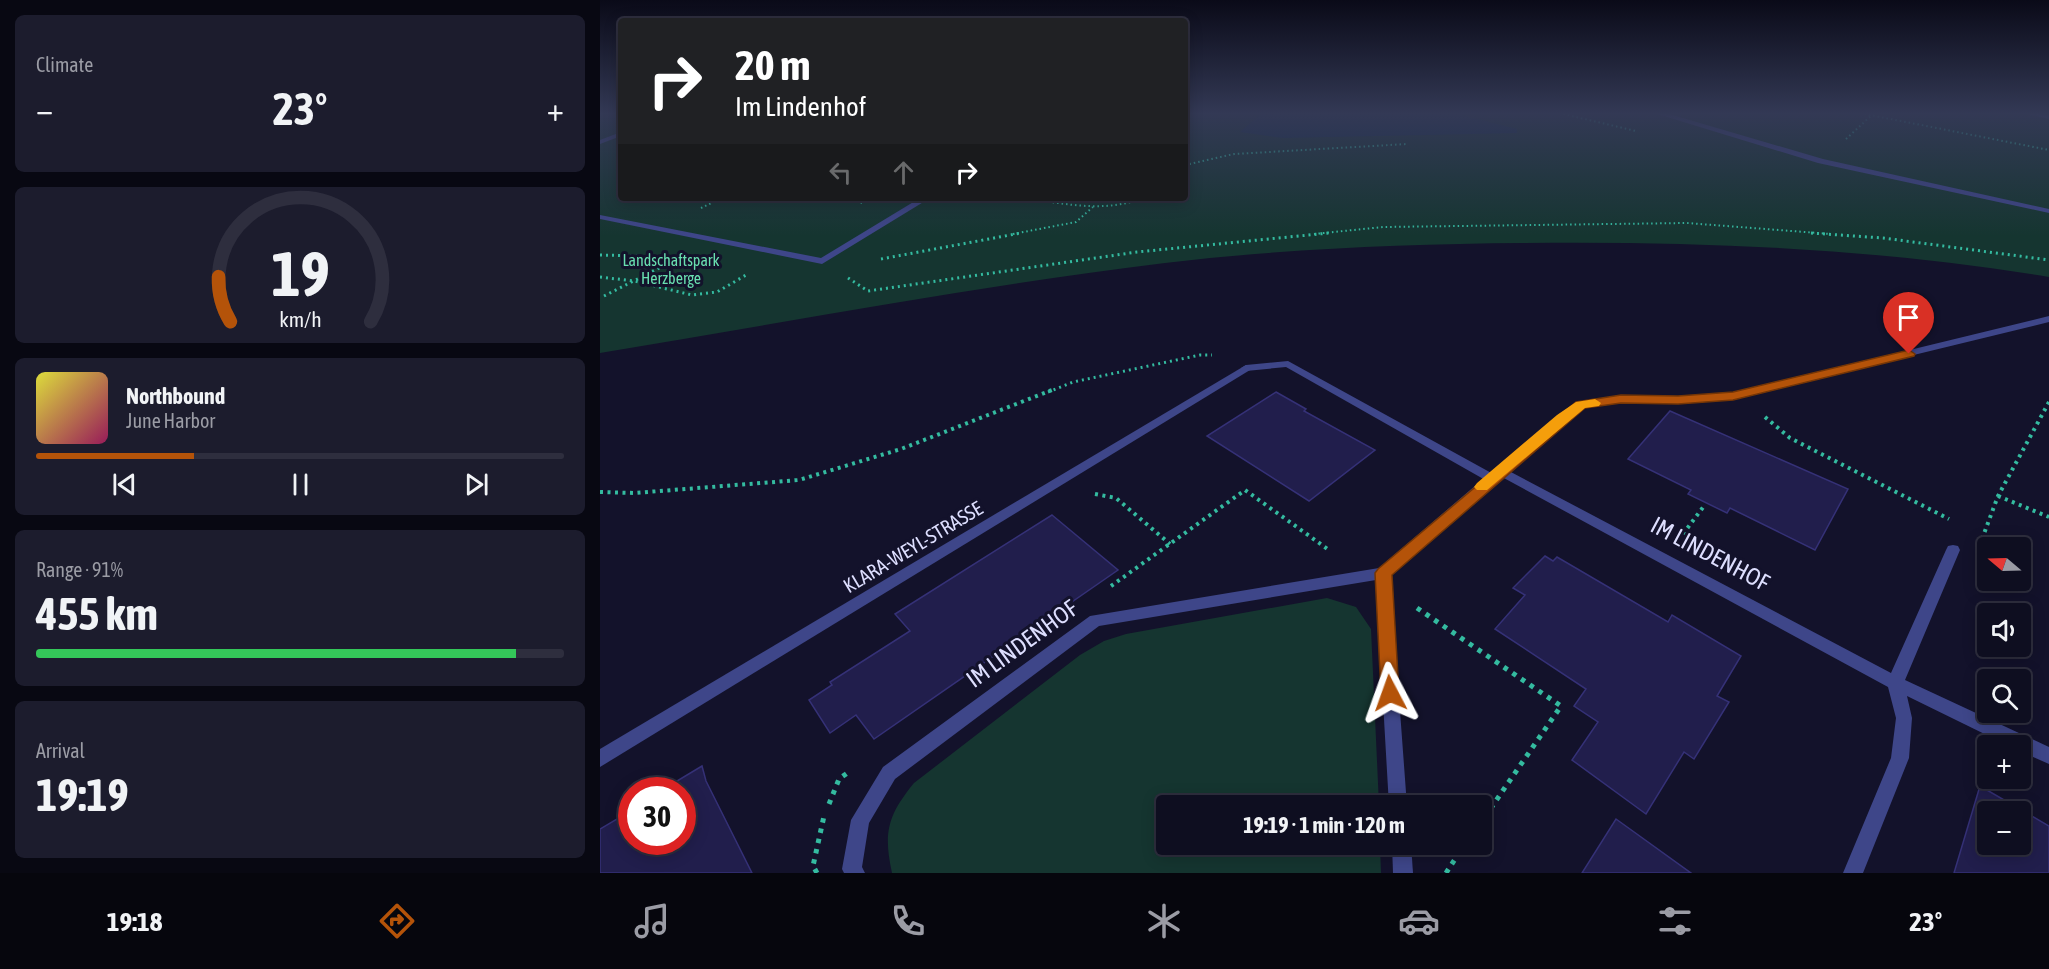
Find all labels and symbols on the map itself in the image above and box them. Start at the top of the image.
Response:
park label: Landschaftspark Herzberge [622,251,720,288]
pin [1883,292,1934,354]
street label: KLARA-WEYL-STRASSE [839,496,987,597]
street label: IM LINDENHOF [1646,511,1774,596]
north arrow [1977,537,2031,591]
street label: IM LINDENHOF [961,594,1083,693]
position arrow [1358,661,1422,725]
speed limit sign: 30 [618,777,696,855]

